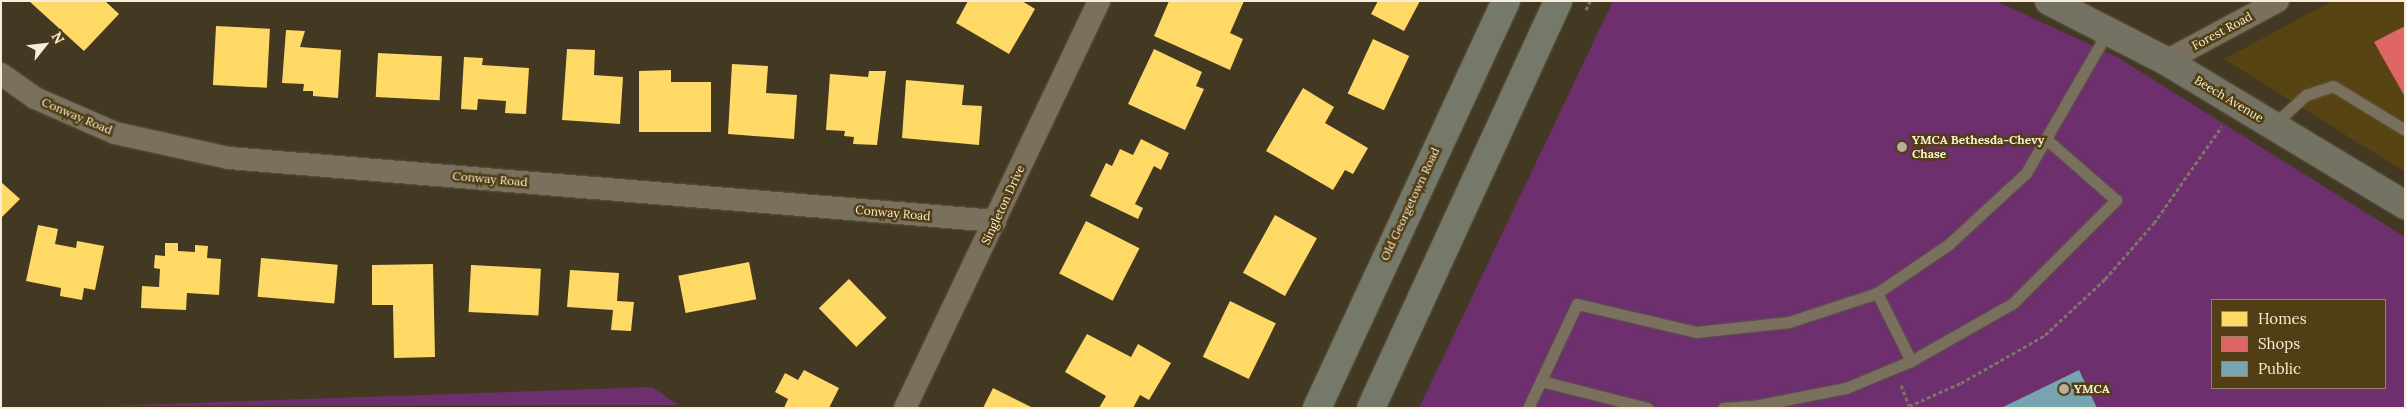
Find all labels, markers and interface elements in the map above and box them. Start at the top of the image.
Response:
street label: Forest Road [2189,9,2255,53]
north arrow [20,20,70,70]
text: N [48,29,69,47]
street label: Beech Avenue [2192,73,2266,125]
street label: Conway Road [39,95,115,137]
place label: YMCA Bethesda-Chevy Chase [1912,133,2044,161]
marker: YMCA Bethesda-Chevy Chase [1896,141,1908,153]
street label: Old Georgetown Road [1377,145,1443,263]
street label: Singleton Drive [978,163,1028,247]
street label: Conway Road [452,169,528,189]
street label: Conway Road [855,203,931,223]
legend [2211,299,2386,389]
text: Homes [2258,309,2307,328]
text: Shops [2258,334,2300,353]
text: Public [2258,359,2301,378]
place label: YMCA [2074,382,2110,396]
marker: YMCA [2058,383,2070,395]

